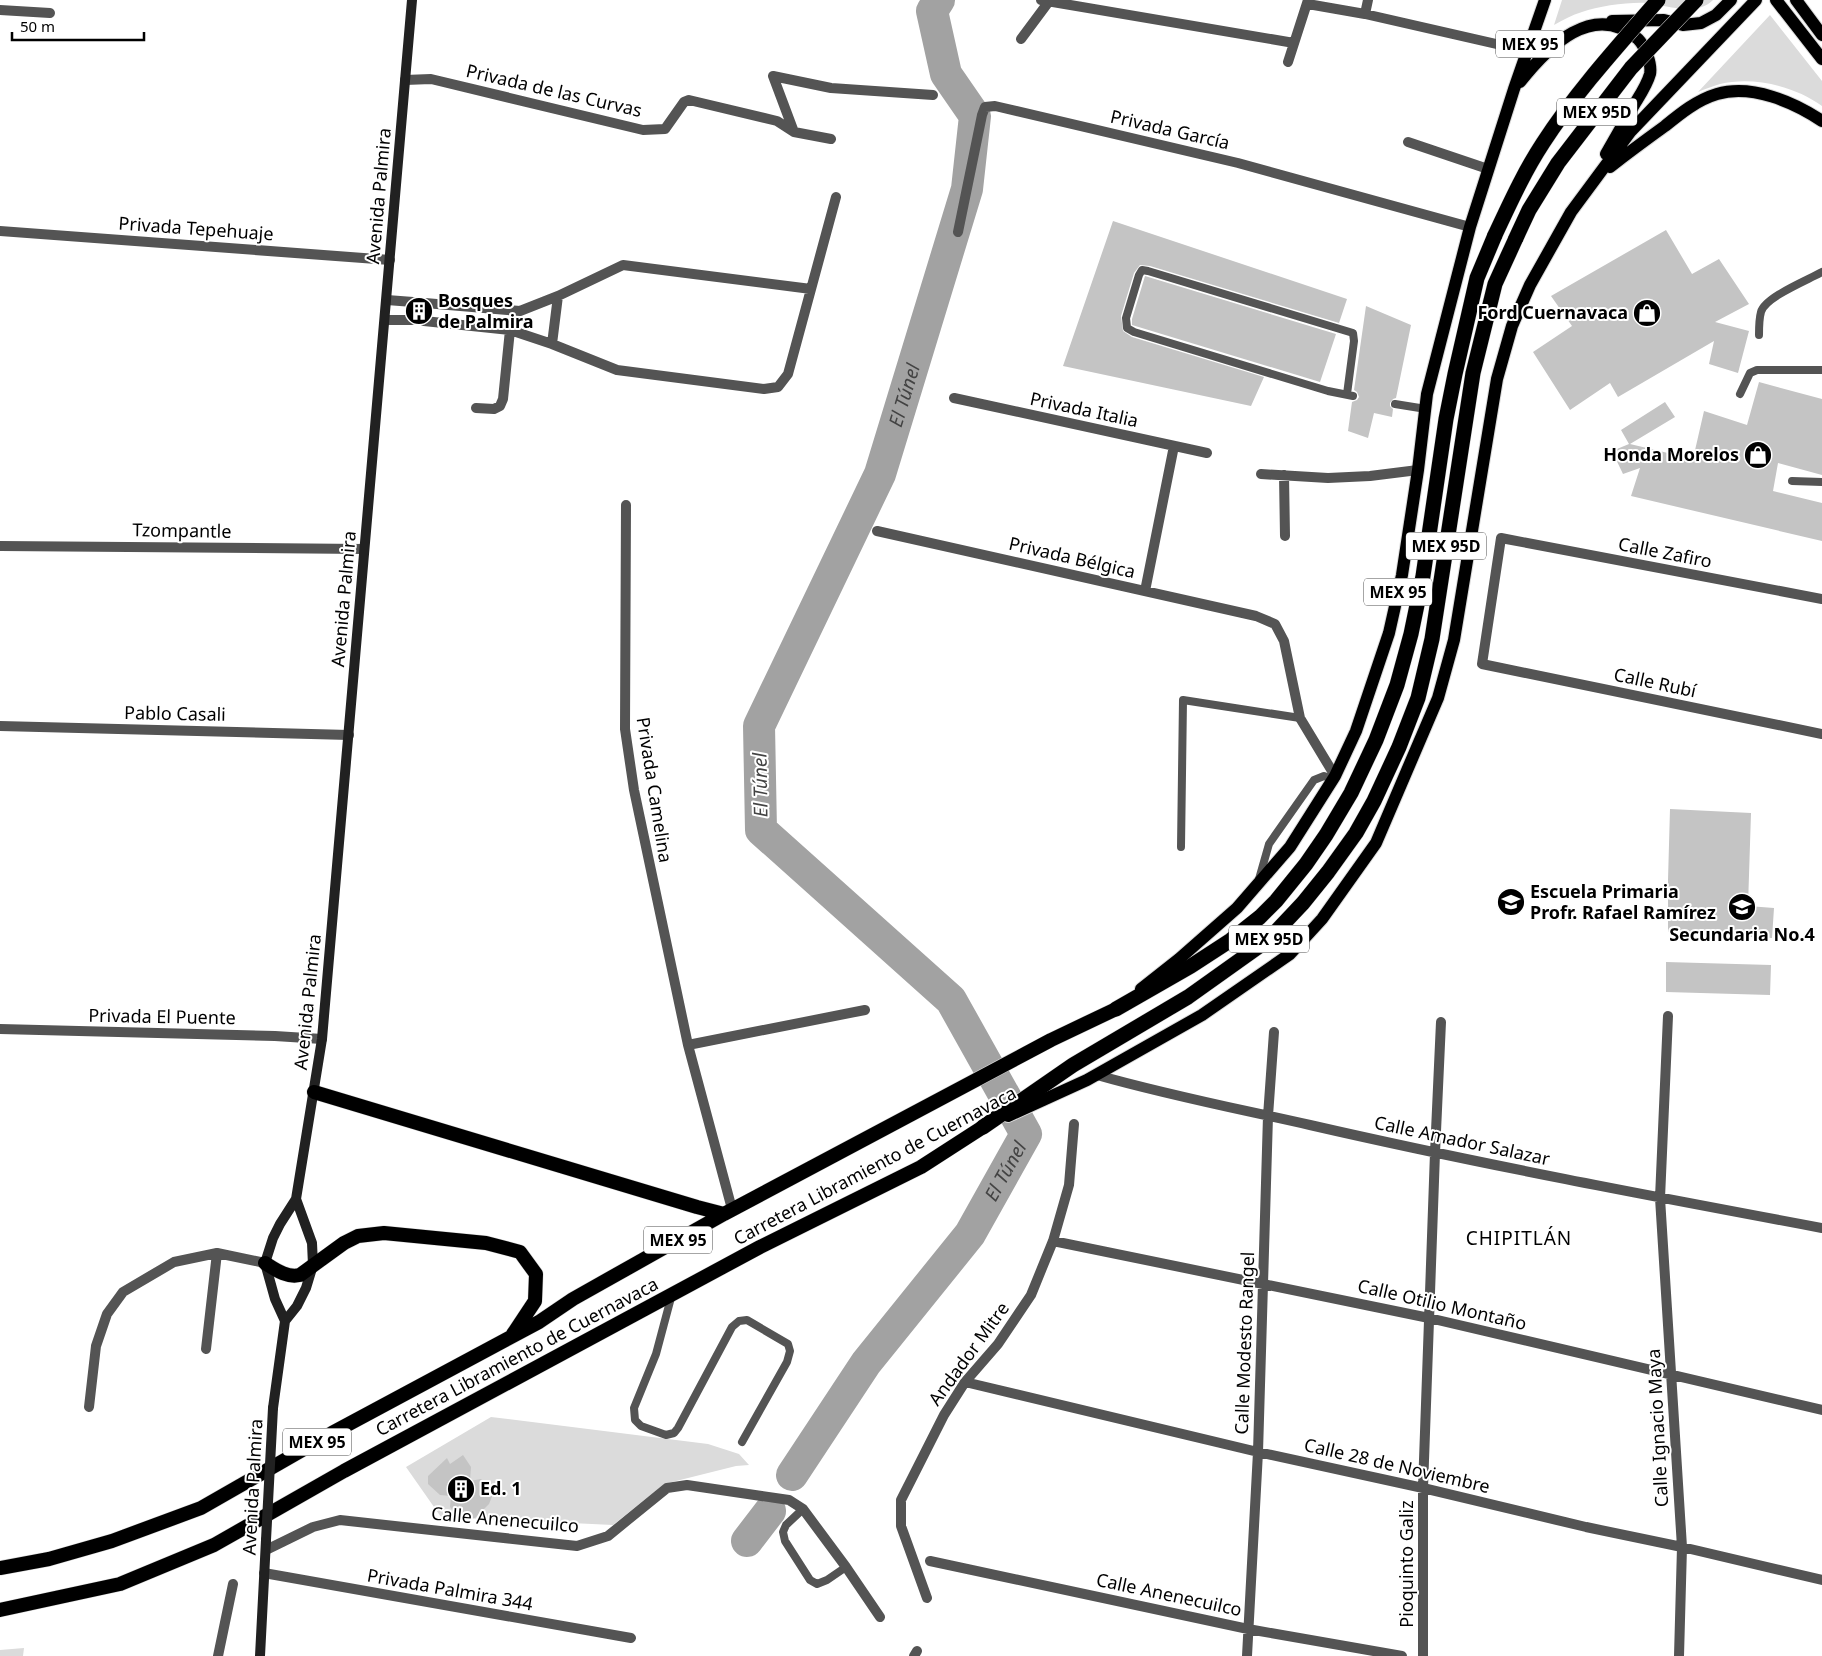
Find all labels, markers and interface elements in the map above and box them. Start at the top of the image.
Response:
scale bar [12,10,145,42]
text: 50 m [20,16,55,36]
road number: MEX 95 [1496,31,1564,58]
street label: Privada de las Curvas [464,58,645,122]
road number: MEX 95D [1557,98,1637,125]
street label: Privada García [1108,104,1232,154]
street label: Avenida Palmira [360,127,396,265]
street label: Privada Tepehuaje [118,211,274,245]
place label: Bosques de Palmira [438,288,534,333]
building icon: Bosques de Palmira [404,296,434,326]
shop icon: Ford Cuernavaca [1632,298,1662,328]
place label: Ford Cuernavaca [1477,300,1628,324]
water label: El Túnel [882,359,926,430]
street label: Privada Italia [1028,386,1141,432]
shop icon: Honda Morelos [1743,440,1773,470]
place label: Honda Morelos [1603,442,1739,466]
street label: Tzompantle [132,517,232,543]
street label: Avenida Palmira [325,530,361,668]
street label: Privada Bélgica [1007,531,1138,583]
street label: Calle Zafiro [1616,531,1714,573]
road number: MEX 95D [1406,532,1486,560]
road number: MEX 95 [1364,578,1432,606]
street label: Calle Rubí [1612,662,1699,703]
street label: Pablo Casali [124,700,226,726]
street label: Privada Camelina [632,715,678,864]
water label: El Túnel [746,751,774,818]
place label: Escuela Primaria Profr. Rafael Ramírez [1530,879,1716,924]
school or university icon: Escuela Primaria Profr. Rafael Ramírez [1496,887,1526,917]
school or university icon: Secundaria No.4 [1727,892,1757,922]
place label: Secundaria No.4 [1669,922,1815,946]
road number: MEX 95D [1229,926,1309,952]
street label: Avenida Palmira [288,933,326,1071]
street label: Privada El Puente [88,1003,236,1029]
street label: Carretera Libramiento de Cuernavaca [729,1080,1020,1250]
street label: Calle Amador Salazar [1372,1110,1553,1170]
water label: El Túnel [978,1136,1033,1206]
district label: CHIPITLÁN [1466,1225,1572,1251]
road number: MEX 95 [644,1226,712,1254]
street label: Calle Modesto Rangel [1229,1251,1259,1435]
street label: Carretera Libramiento de Cuernavaca [371,1271,662,1441]
street label: Calle Otilio Montaño [1355,1273,1529,1335]
street label: Andador Mitre [922,1297,1014,1410]
street label: Calle Ignacio Maya [1641,1348,1673,1508]
street label: Avenida Palmira [236,1418,268,1556]
road number: MEX 95 [283,1428,351,1455]
street label: Calle 28 de Noviembre [1302,1432,1493,1498]
building icon: Ed. 1 [446,1474,476,1504]
place label: Ed. 1 [480,1476,522,1500]
street label: Pioquinto Galiz [1394,1500,1418,1628]
street label: Calle Anenecuilco [430,1501,580,1537]
street label: Privada Palmira 344 [365,1563,535,1615]
street label: Calle Anenecuilco [1094,1567,1244,1621]

